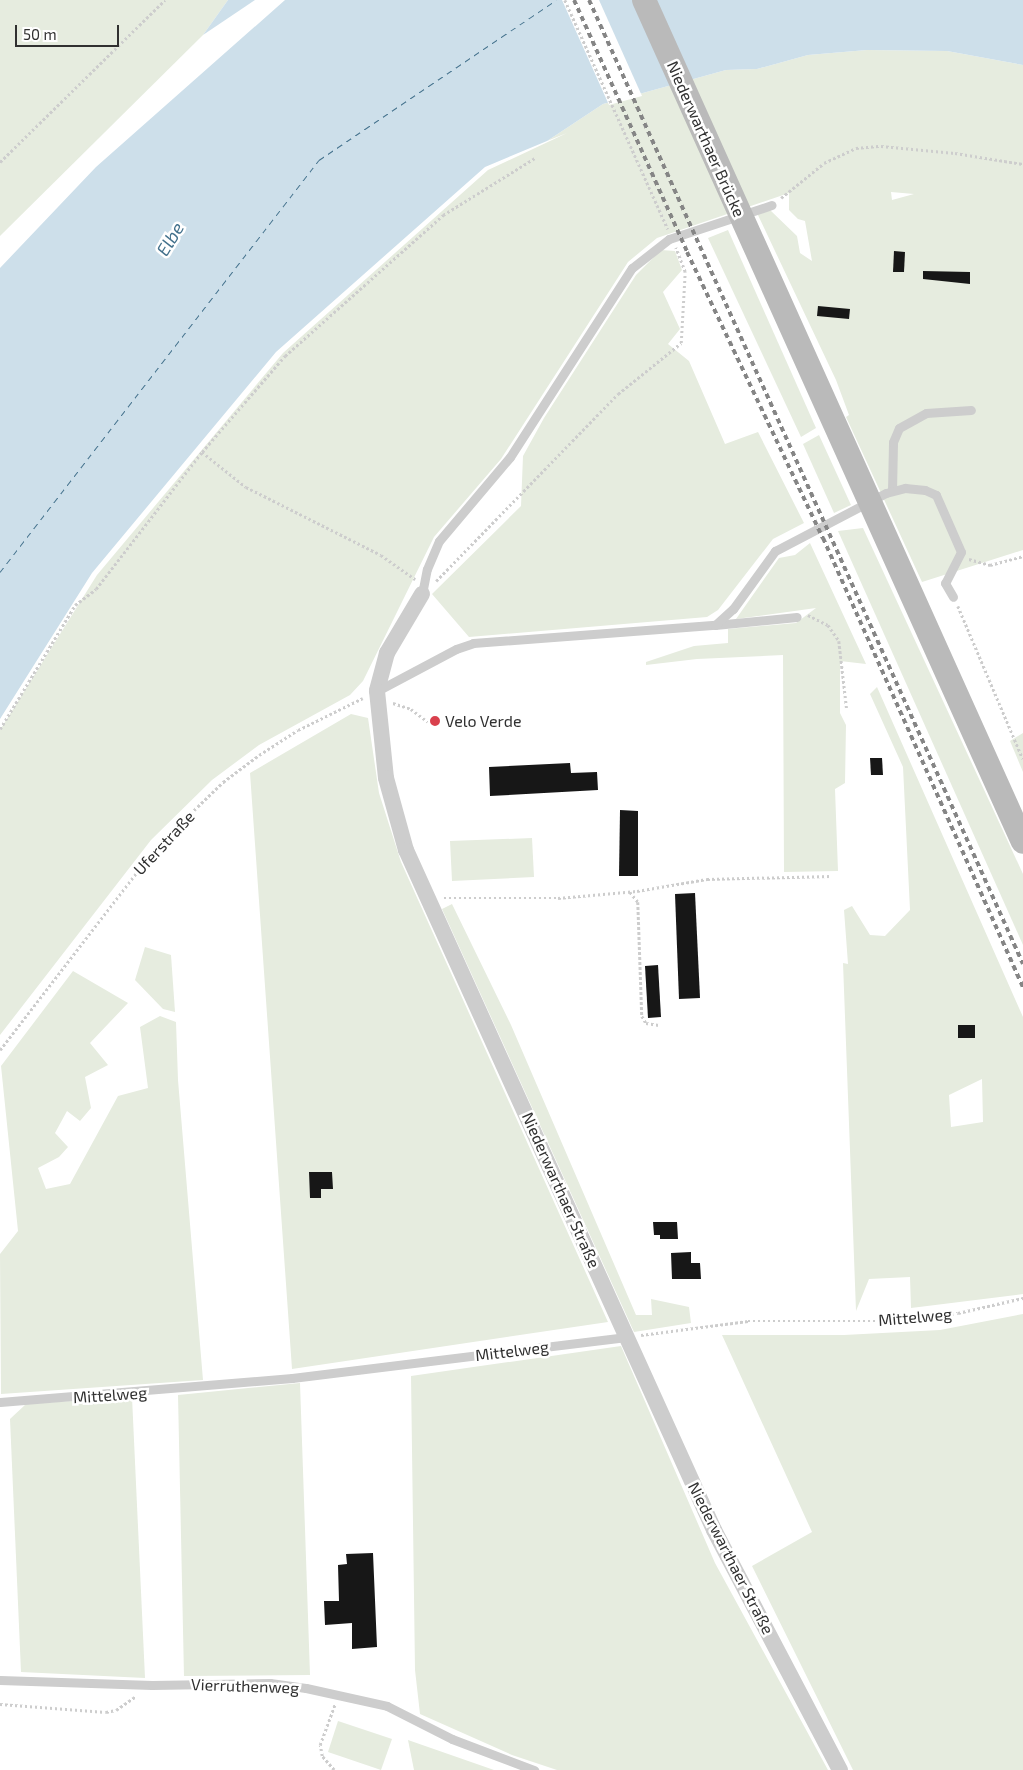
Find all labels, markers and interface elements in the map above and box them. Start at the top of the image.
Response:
scale bar [18,15,121,47]
text: 50 m [23,25,57,43]
street label: Niederwarthaer Brücke [663,58,749,220]
water label: Elbe [152,218,188,260]
place label: Velo Verde [445,711,522,731]
marker: Velo Verde [429,715,441,727]
street label: Uferstraße [130,807,198,879]
street label: Niederwarthaer Straße [518,1109,604,1271]
street label: Mittelweg [877,1304,953,1330]
street label: Mittelweg [474,1337,550,1365]
street label: Mittelweg [72,1383,148,1407]
street label: Niederwarthaer Straße [684,1478,778,1638]
street label: Vierruthenweg [191,1675,299,1697]

